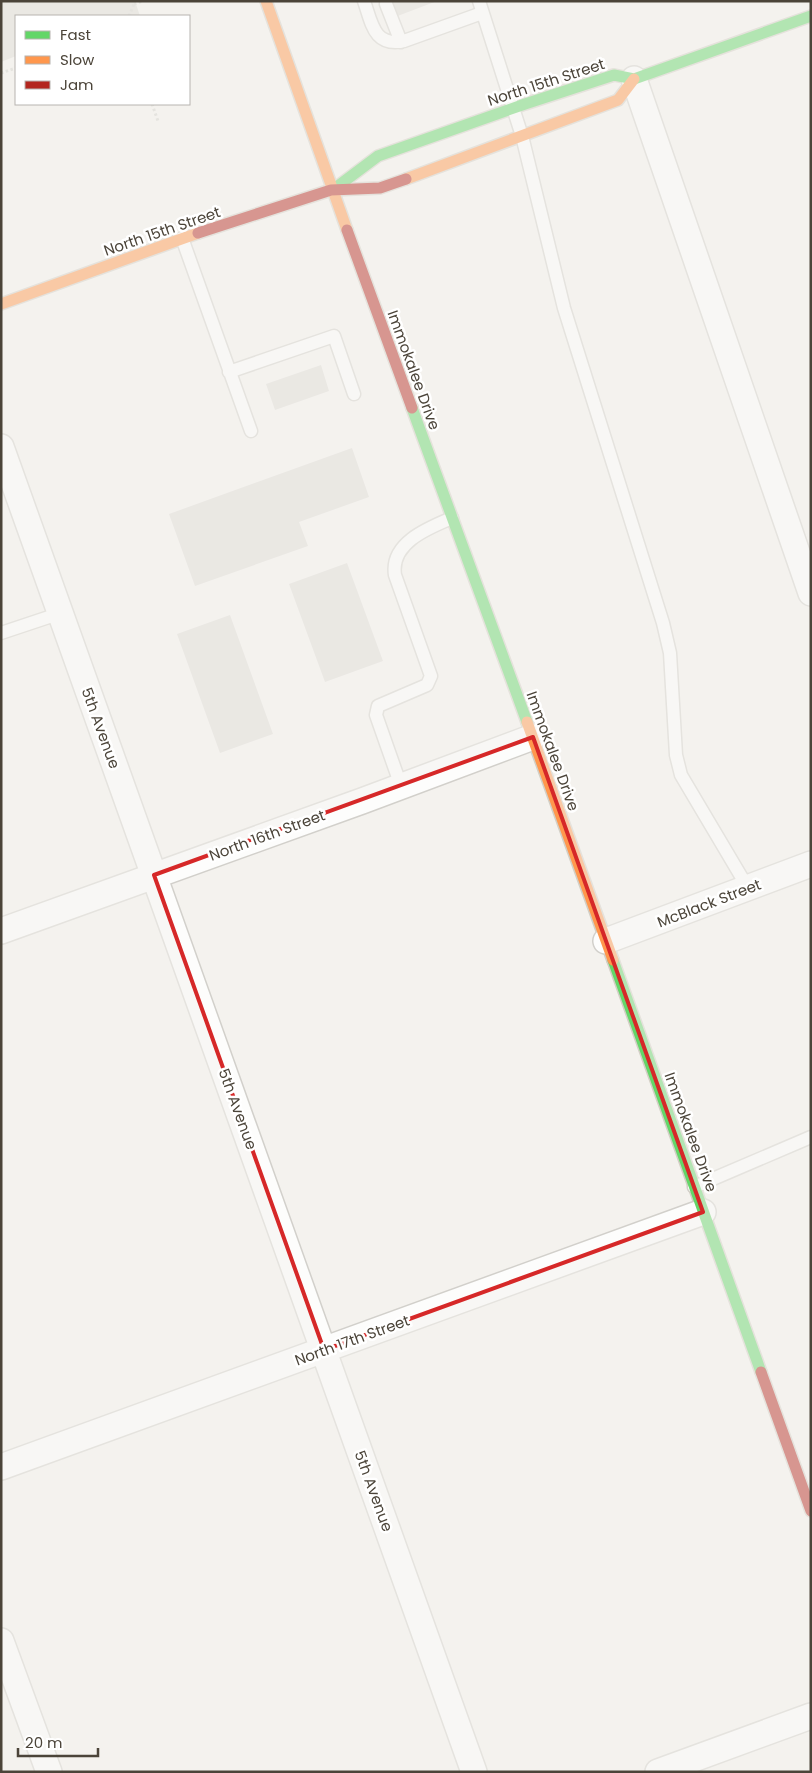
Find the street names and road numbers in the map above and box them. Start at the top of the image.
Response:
street label: North 15th Street [485,53,607,111]
street label: North 15th Street [101,201,223,261]
street label: Immokalee Drive [383,307,445,433]
street label: 5th Avenue [77,685,125,771]
street label: Immokalee Drive [522,688,584,814]
street label: North 16th Street [206,804,328,866]
street label: McBlack Street [654,874,764,932]
street label: 5th Avenue [214,1066,262,1152]
street label: Immokalee Drive [660,1069,722,1195]
street label: North 17th Street [292,1309,412,1371]
street label: 5th Avenue [350,1448,398,1534]

